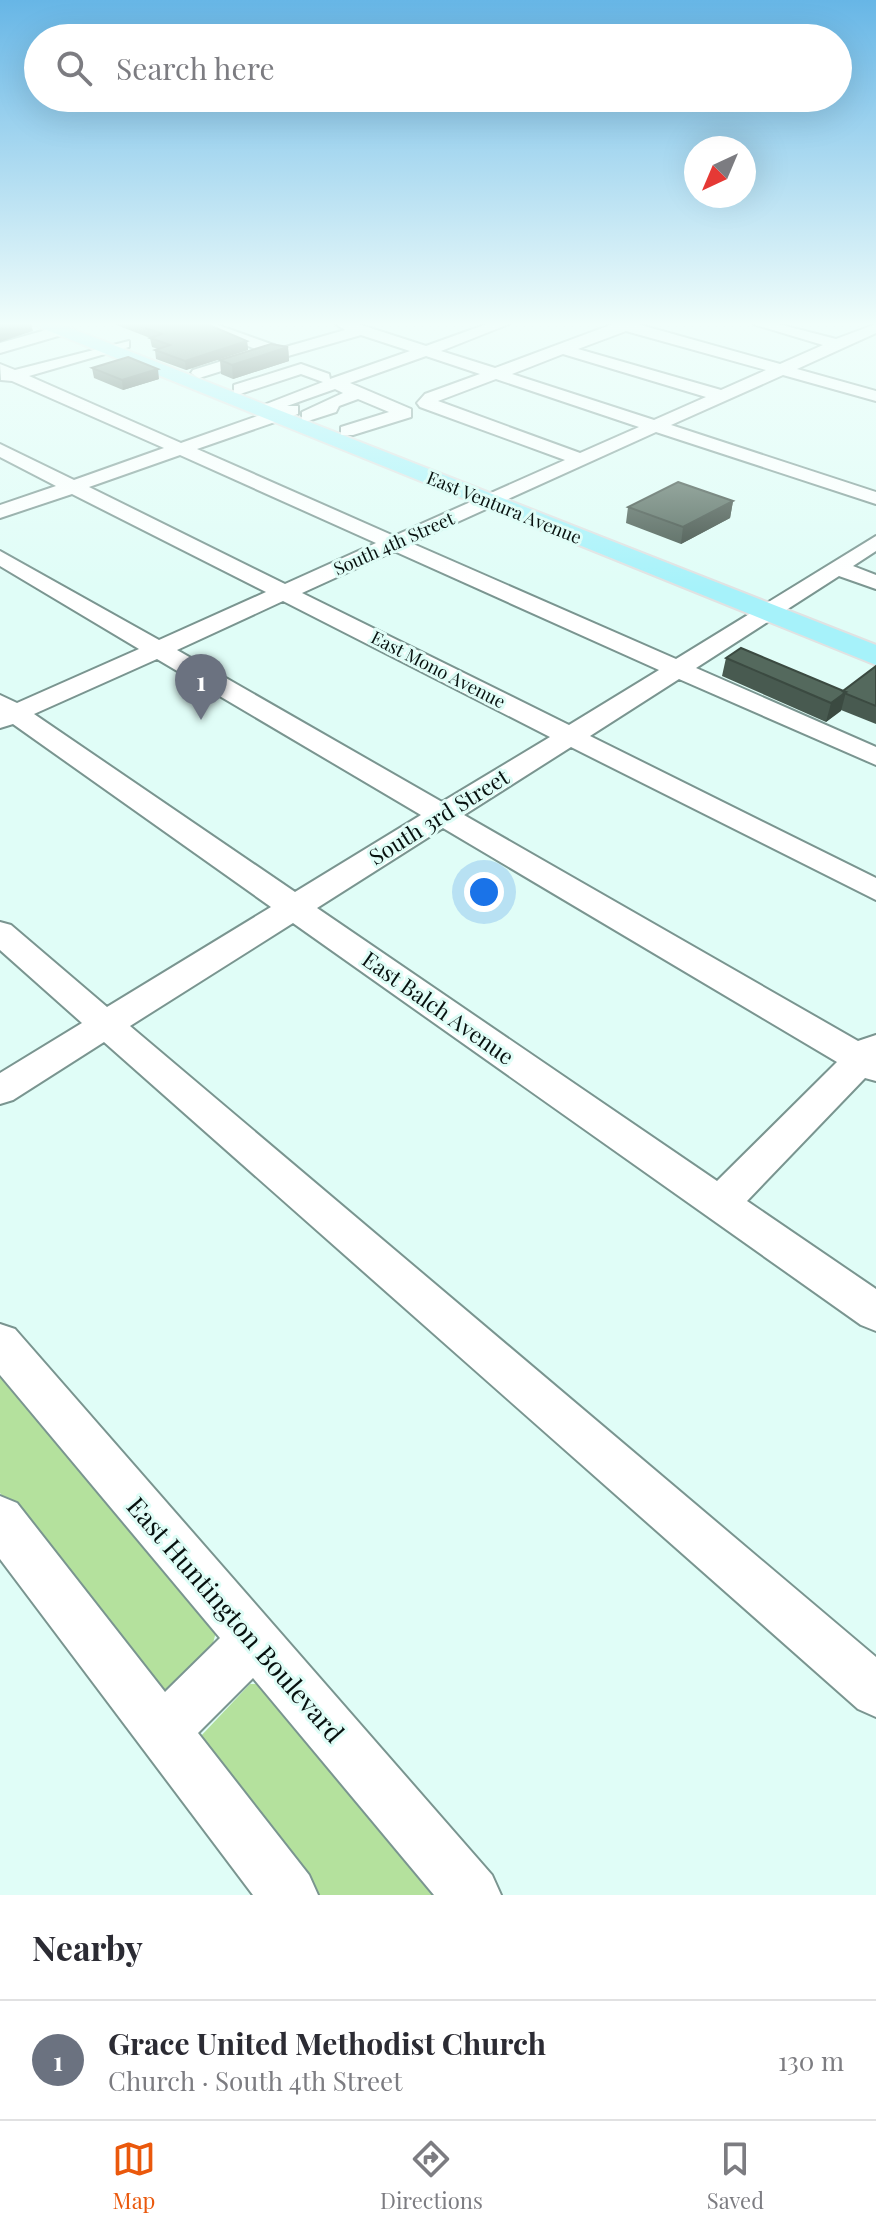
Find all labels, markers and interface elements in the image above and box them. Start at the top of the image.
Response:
search box [24,24,852,112]
icon: search [52,46,96,90]
text: Search here [116,48,275,88]
north arrow [684,136,756,208]
street label: East Ventura Avenue [423,465,585,549]
street label: South 4th Street [329,505,458,580]
street label: East Mono Avenue [367,625,510,713]
pin: 1 [175,654,227,720]
street label: South 3rd Street [363,761,515,871]
your location [464,872,504,912]
street label: East Balch Avenue [357,944,520,1071]
street label: East Huntington Boulevard [120,1489,352,1749]
text: Nearby [32,1924,143,1970]
text: Grace United Methodist Church [108,2023,546,2063]
text: 1 [53,2043,63,2078]
text: 130 m [778,2043,844,2078]
text: Church · South 4th Street [108,2063,402,2098]
tab: Map [112,2137,156,2215]
tab: Directions [380,2137,483,2215]
tab: Saved [707,2137,764,2215]

